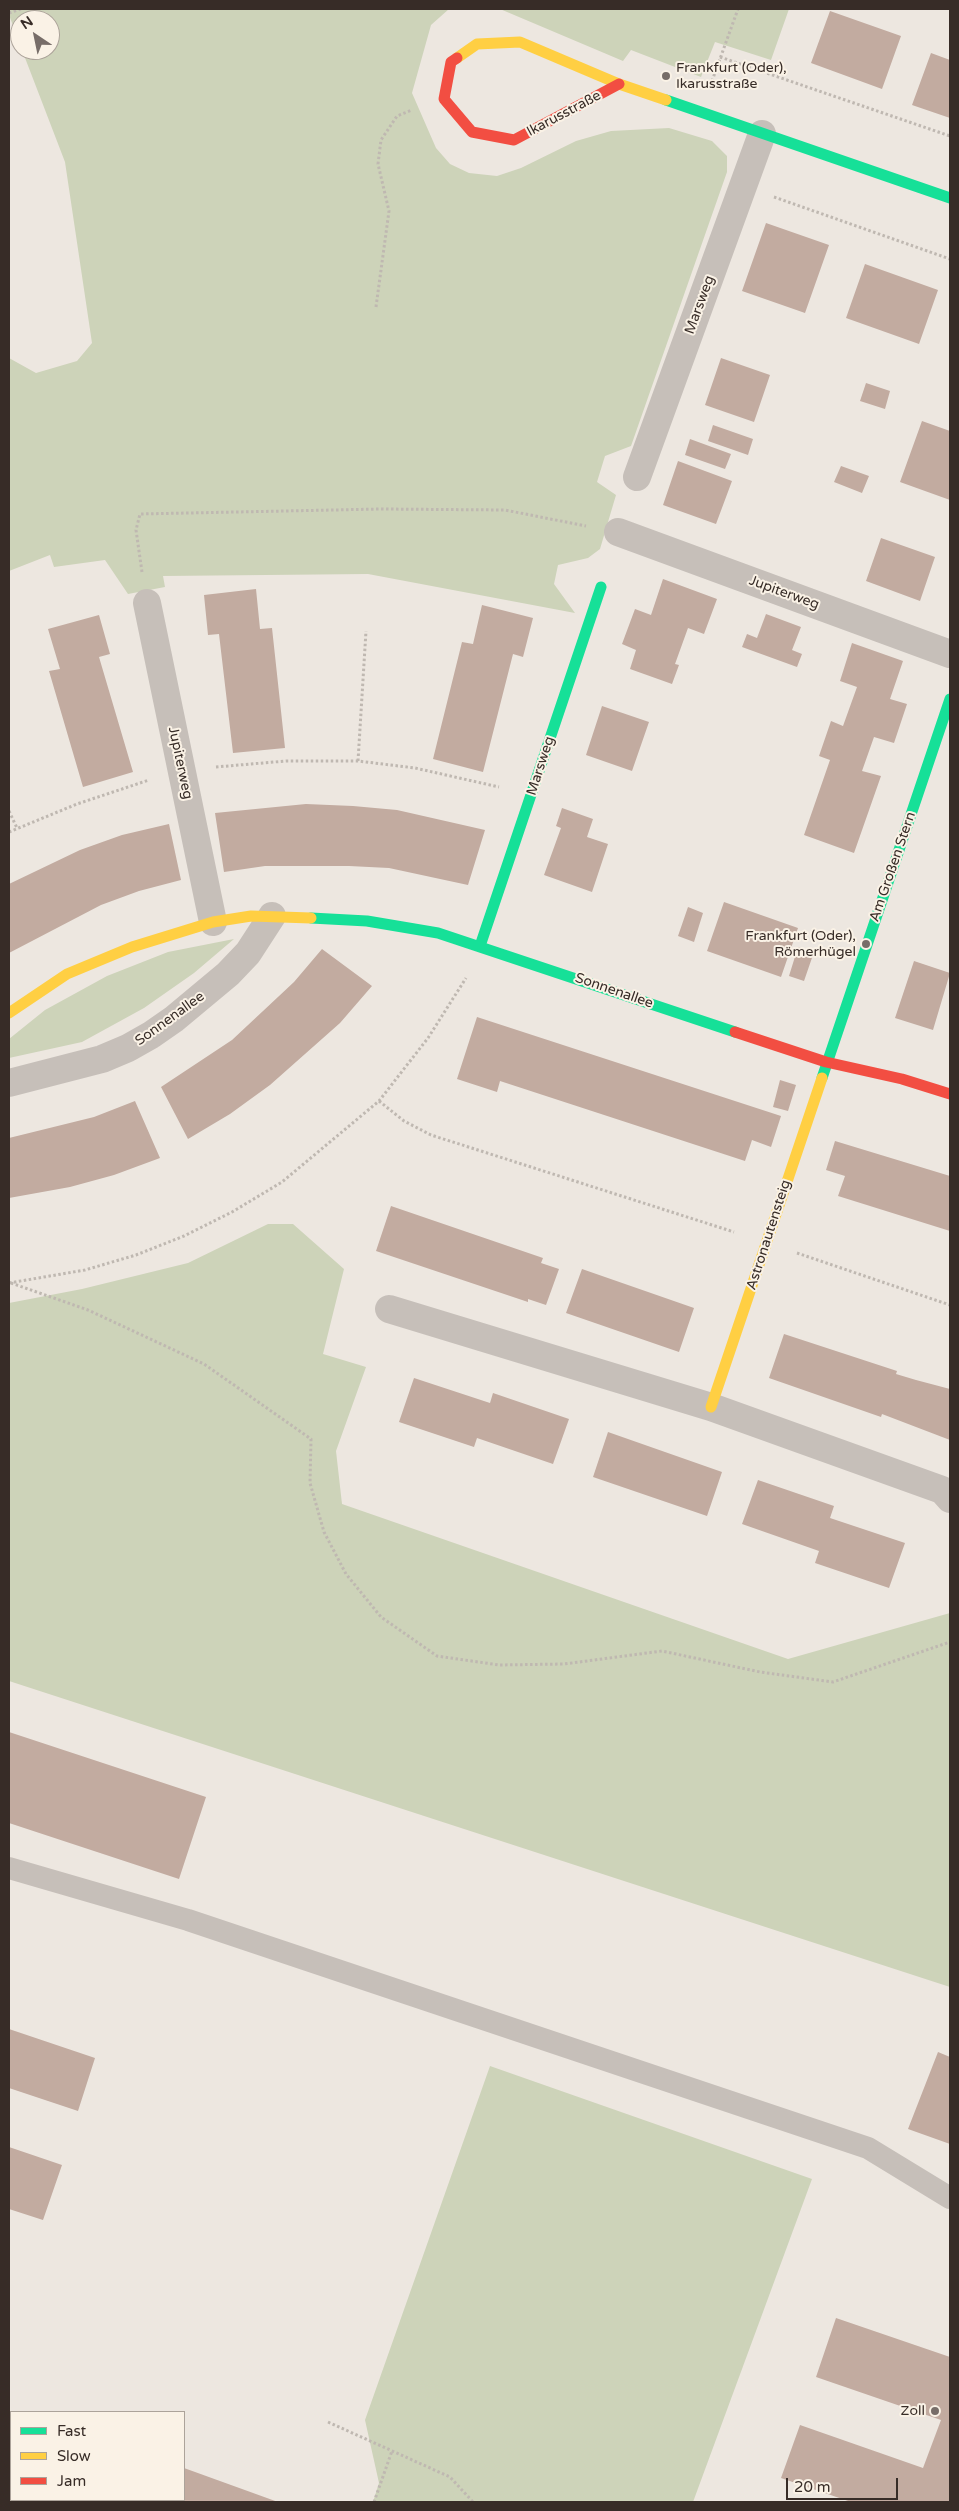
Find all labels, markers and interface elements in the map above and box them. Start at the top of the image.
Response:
north arrow [10,10,60,60]
text: N [17,13,36,33]
place label: Frankfurt (Oder), Ikarusstraße [676,60,787,92]
marker: Frankfurt (Oder), Ikarusstraße [660,70,672,82]
street label: Ikarusstraße [524,87,604,141]
street label: Marsweg [682,273,718,337]
street label: Jupiterweg [747,573,821,613]
street label: Jupiterweg [164,725,196,801]
street label: Marsweg [524,734,558,798]
street label: Am Großen Stern [866,810,920,924]
place label: Frankfurt (Oder), Römerhügel [745,928,856,960]
marker: Frankfurt (Oder), Römerhügel [860,938,872,950]
street label: Sonnenallee [573,970,655,1012]
street label: Sonnenallee [132,988,208,1050]
street label: Astronautensteig [743,1178,795,1292]
place label: Zoll [901,2403,925,2419]
marker: Zoll [929,2405,941,2417]
legend [10,2411,185,2501]
text: Fast [57,2422,86,2440]
text: Slow [57,2447,91,2465]
scale bar [789,2468,902,2500]
text: Jam [57,2472,86,2490]
text: 20 m [794,2478,831,2496]

